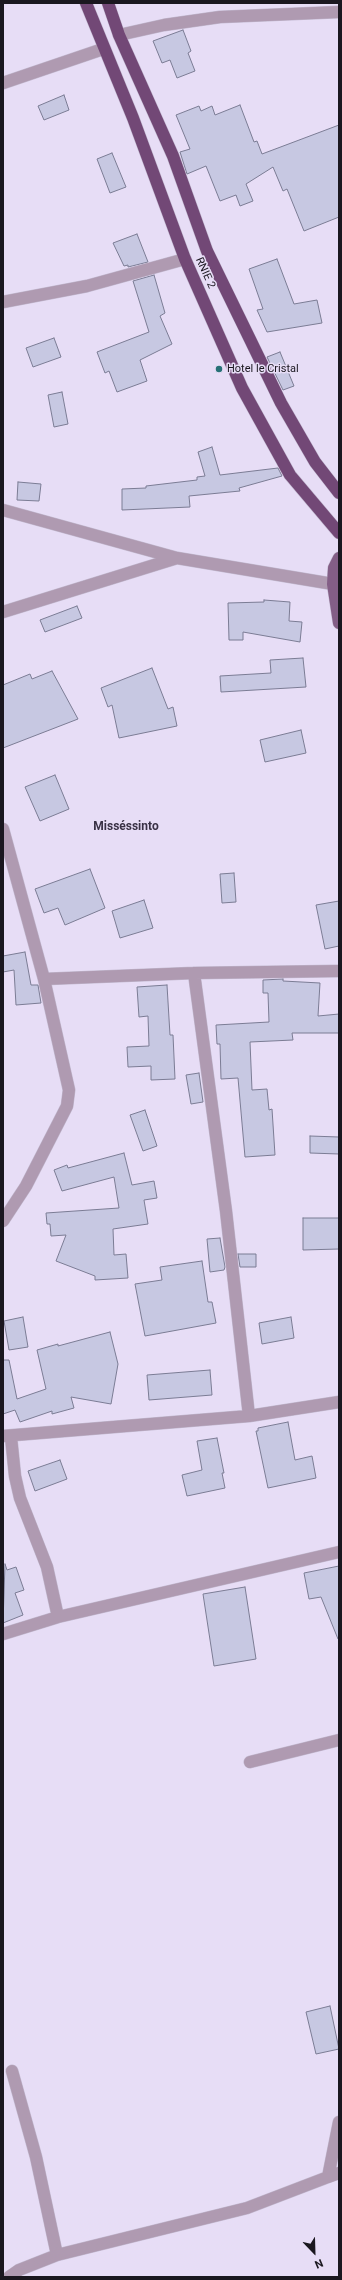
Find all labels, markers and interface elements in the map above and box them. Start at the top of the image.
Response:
street label: RNIE 2 [192,255,218,291]
place label: Hotel le Cristal [227,362,299,376]
marker: Hotel le Cristal [214,364,224,374]
district label: Misséssinto [93,820,159,834]
north arrow [294,2232,334,2272]
text: N [313,2256,325,2271]

